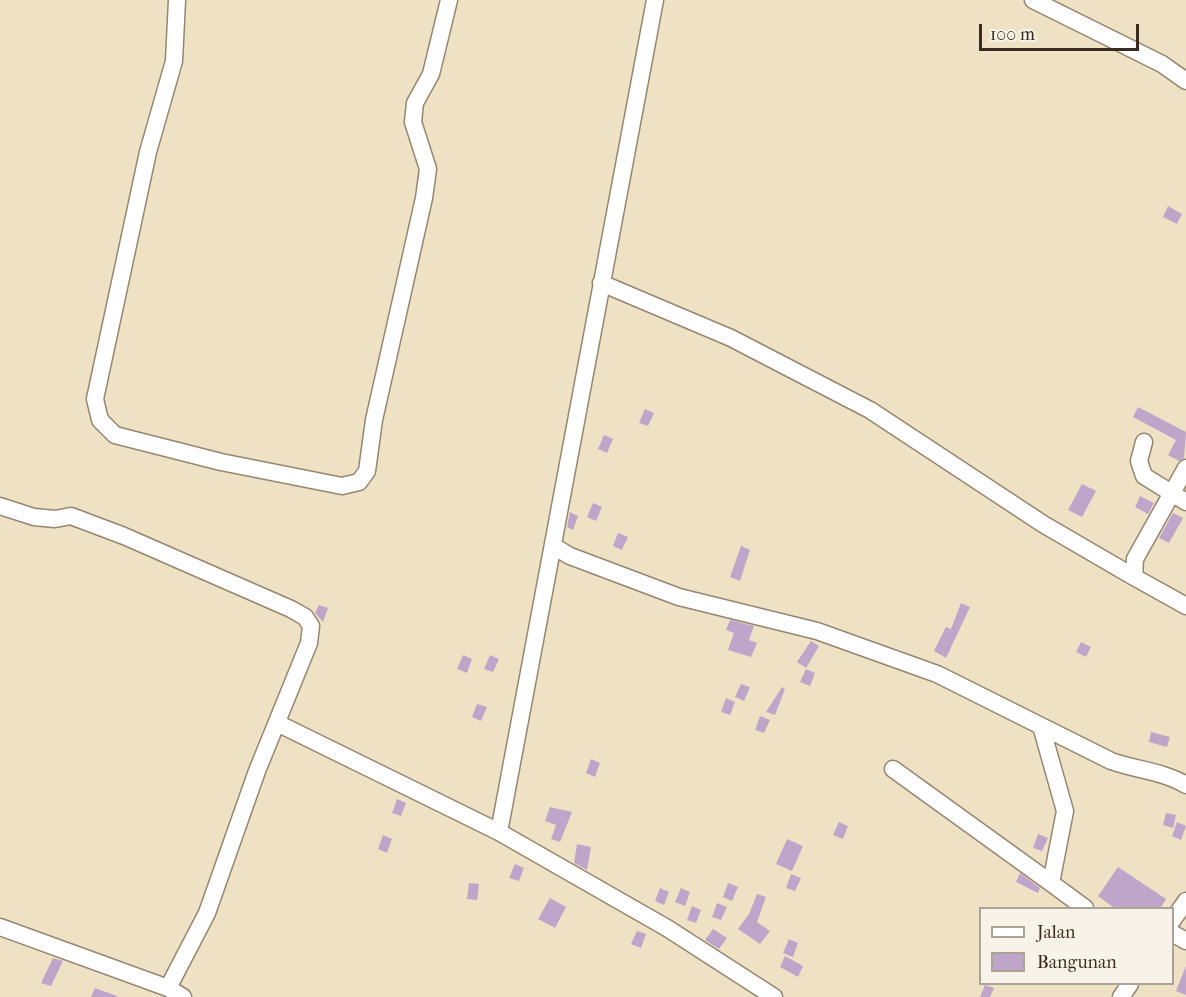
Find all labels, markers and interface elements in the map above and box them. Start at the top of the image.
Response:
scale bar [982,12,1142,50]
text: 100 m [990,24,1035,45]
legend [979,907,1174,985]
text: Jalan [1037,922,1075,943]
text: Bangunan [1037,952,1117,973]

